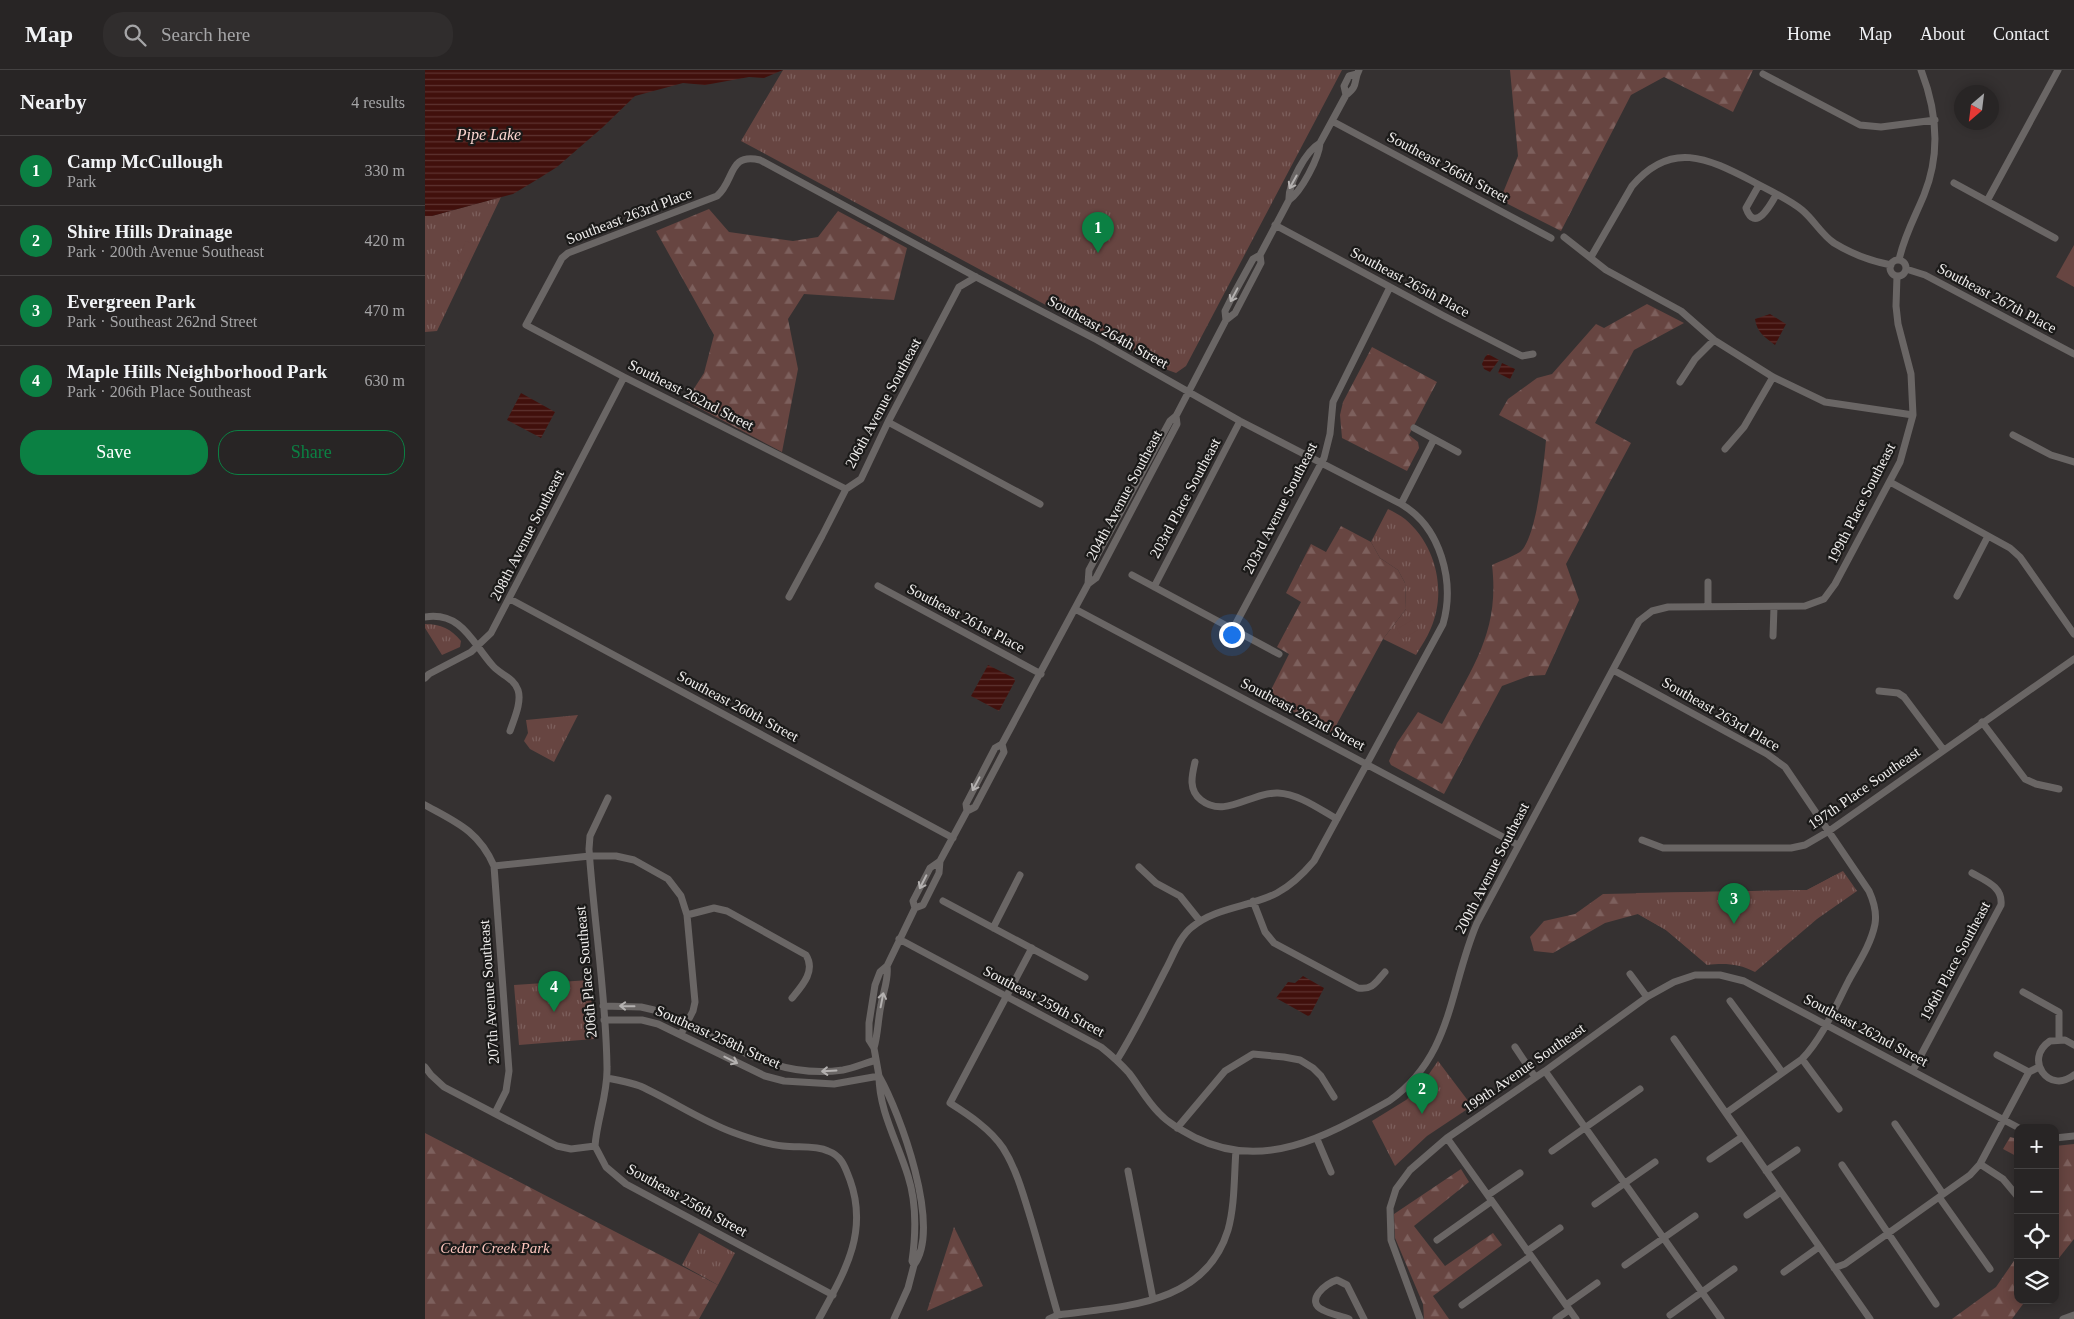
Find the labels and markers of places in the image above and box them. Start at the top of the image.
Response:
pin: 1 [1082,212,1114,253]
pin: 3 [1718,883,1750,924]
pin: 4 [538,971,570,1012]
pin: 2 [1406,1073,1438,1114]

